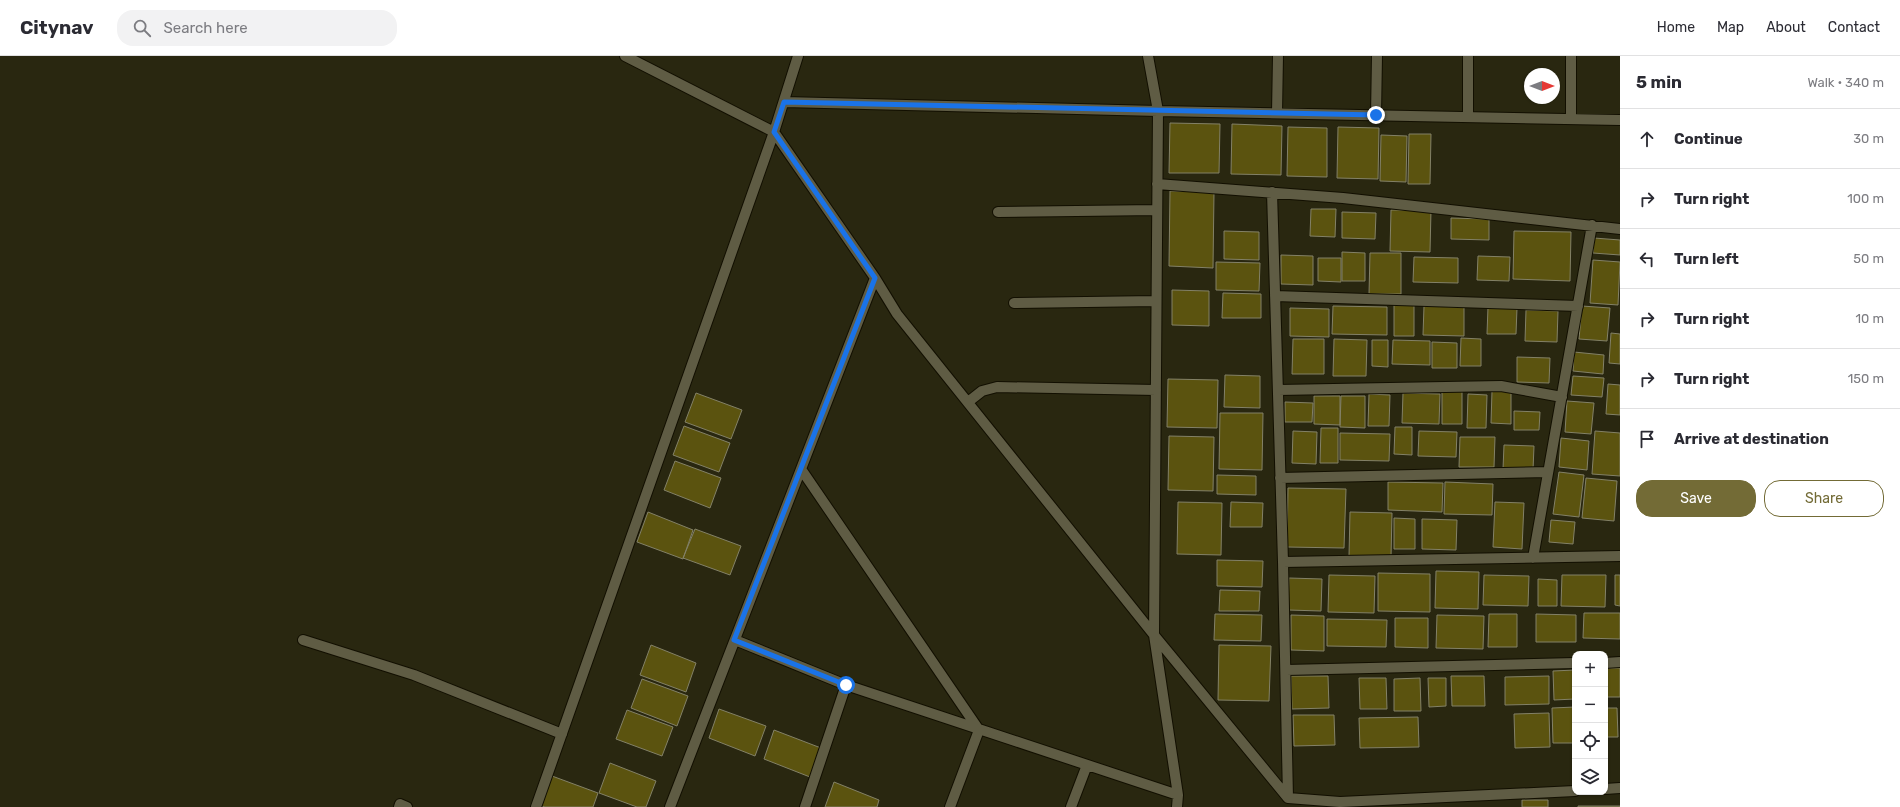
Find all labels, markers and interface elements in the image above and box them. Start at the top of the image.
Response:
search box [117,10,397,46]
text: Citynav [20,16,93,39]
icon: search [131,17,153,39]
text: Search here [163,19,248,37]
text: Home [1657,19,1695,36]
text: Map [1717,19,1744,36]
text: About [1766,19,1806,36]
text: Contact [1828,19,1880,36]
north arrow [1524,68,1560,104]
text: 5 min [1636,72,1682,92]
text: Walk · 340 m [1807,75,1884,90]
route end [1367,106,1385,124]
icon: ahead [1636,128,1658,150]
text: Continue [1674,130,1743,148]
text: 30 m [1853,131,1884,146]
icon: right [1636,188,1658,210]
text: Turn right [1674,190,1749,208]
text: 100 m [1847,191,1884,206]
icon: left [1636,248,1658,270]
text: Turn left [1674,250,1739,268]
text: 50 m [1853,251,1884,266]
icon: right [1636,308,1658,330]
text: Turn right [1674,310,1749,328]
text: 10 m [1855,311,1884,326]
icon: right [1636,368,1658,390]
text: Turn right [1674,370,1749,388]
text: 150 m [1848,371,1884,386]
icon: arrive [1636,428,1658,450]
text: Arrive at destination [1674,430,1829,448]
button: Save [1636,480,1756,517]
button: Share [1764,480,1884,517]
map controls [1572,651,1608,795]
button: + [1572,651,1608,687]
route start [837,676,855,694]
button: − [1572,687,1608,723]
button: locate [1572,723,1608,759]
button: layers [1572,759,1608,795]

